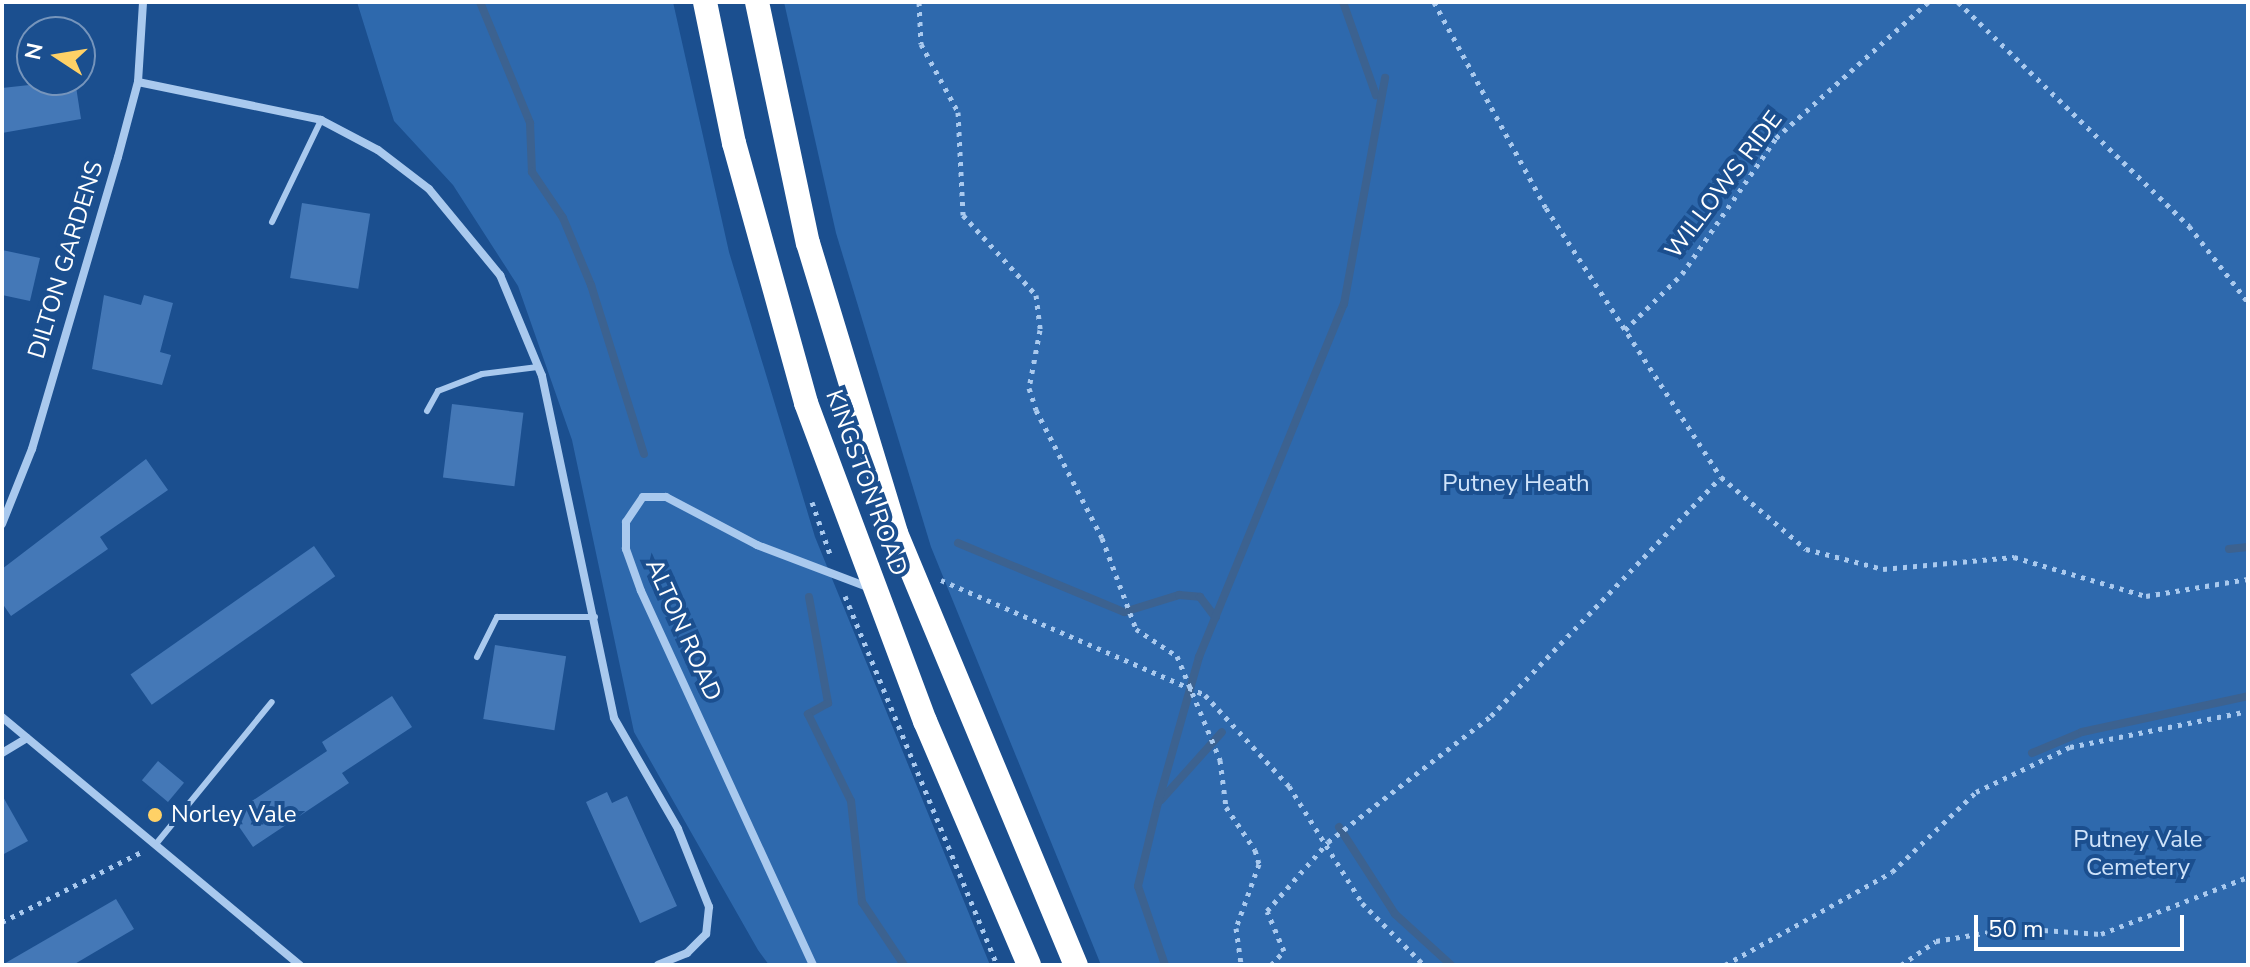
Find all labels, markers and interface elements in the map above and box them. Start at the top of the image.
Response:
north arrow [16,16,96,96]
text: N [18,40,51,63]
street label: WILLOWS RIDE [1659,106,1789,264]
street label: DILTON GARDENS [22,158,110,362]
street label: KINGSTON ROAD [819,386,913,580]
park label: Putney Heath [1442,470,1590,498]
street label: ALTON ROAD [639,554,727,706]
place label: Norley Vale [171,801,296,829]
marker: Norley Vale [146,806,164,824]
park label: Putney Vale Cemetery [2073,826,2203,882]
scale bar [1978,899,2188,949]
text: 50 m [1988,913,2044,945]

